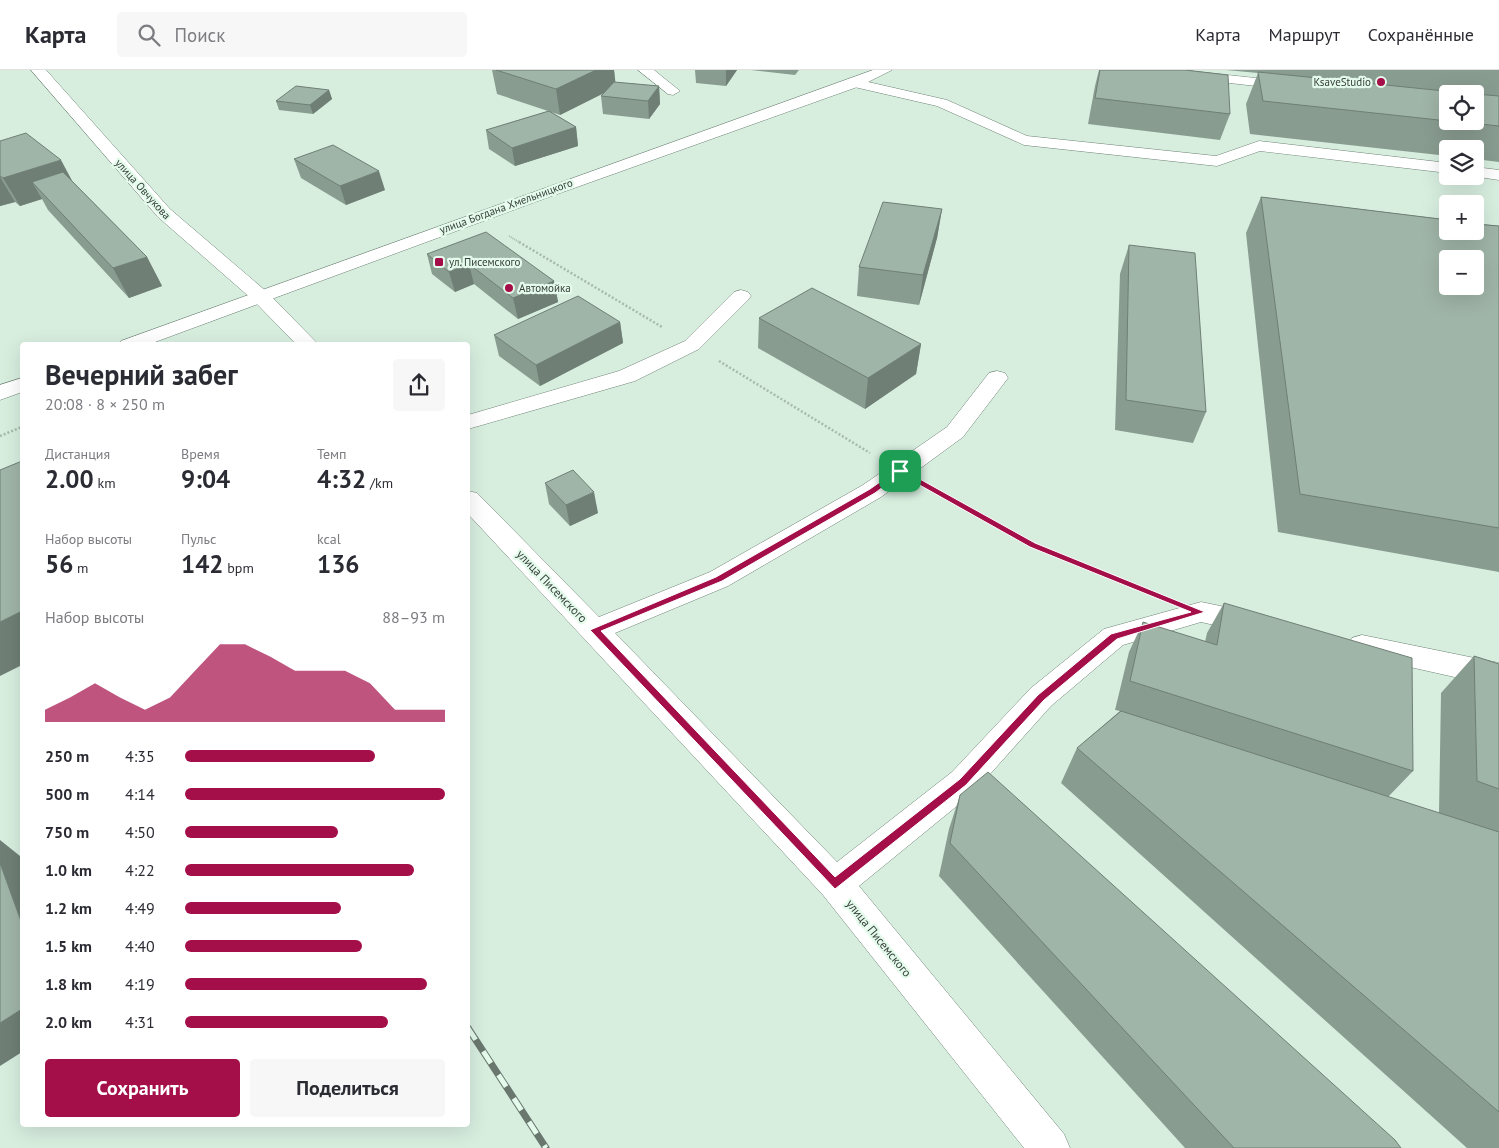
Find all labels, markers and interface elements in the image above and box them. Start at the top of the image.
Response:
search box [117,12,467,57]
text: Карта [25,19,87,50]
icon: search [135,21,163,49]
text: Поиск [175,23,225,47]
text: Карта [1195,23,1241,46]
text: Маршрут [1269,23,1340,46]
text: Сохранённые [1368,23,1474,46]
place label: KsaveStudio [1313,75,1371,89]
marker: KsaveStudio [1375,76,1387,88]
map controls [1439,85,1484,295]
button: locate [1439,85,1484,130]
button: layers [1439,140,1484,185]
street label: улица Овчукова [112,156,174,222]
street label: улица Богдана Хмельницкого [437,175,575,237]
button: + [1439,195,1484,240]
button: − [1439,250,1484,295]
place label: ул. Писемского [449,255,520,269]
marker: ул. Писемского [433,256,445,268]
place label: Автомойка [519,281,571,295]
marker: Автомойка [503,282,515,294]
text: Вечерний забег [45,356,238,393]
button: share [393,359,445,411]
text: 20:08 · 8 × 250 m [45,394,165,414]
text: Дистанция [45,445,110,463]
text: Время [181,445,220,463]
text: Темп [317,445,347,463]
pin [879,450,921,492]
icon: arrive [886,457,914,485]
text: 2.00 [45,463,94,495]
text: 9:04 [181,463,230,495]
text: 4:32 [317,463,366,495]
text: km [94,474,116,492]
text: /km [366,474,393,492]
text: Набор высоты [45,530,132,548]
text: Пульс [181,530,216,548]
text: kcal [317,530,341,548]
street label: улица Писемского [514,547,590,625]
text: 56 [45,548,73,580]
text: 142 [181,548,224,580]
text: 136 [317,548,360,580]
text: m [73,559,88,577]
text: bpm [224,559,254,577]
text: Набор высоты [45,607,144,627]
text: 88–93 m [382,607,445,627]
text: 250 m [45,746,89,766]
text: 4:35 [125,746,155,766]
text: 500 m [45,784,89,804]
text: 4:14 [125,784,155,804]
text: 750 m [45,822,89,842]
text: 4:50 [125,822,155,842]
text: 1.0 km [45,860,92,880]
text: 4:22 [125,860,155,880]
street label: улица Писемского [843,896,915,980]
text: 1.2 km [45,898,92,918]
text: 4:49 [125,898,155,918]
text: 1.5 km [45,936,92,956]
text: 4:40 [125,936,155,956]
text: 1.8 km [45,974,92,994]
text: 4:19 [125,974,155,994]
text: 2.0 km [45,1012,92,1032]
text: 4:31 [125,1012,155,1032]
button: Сохранить [45,1059,240,1117]
button: Поделиться [250,1059,445,1117]

